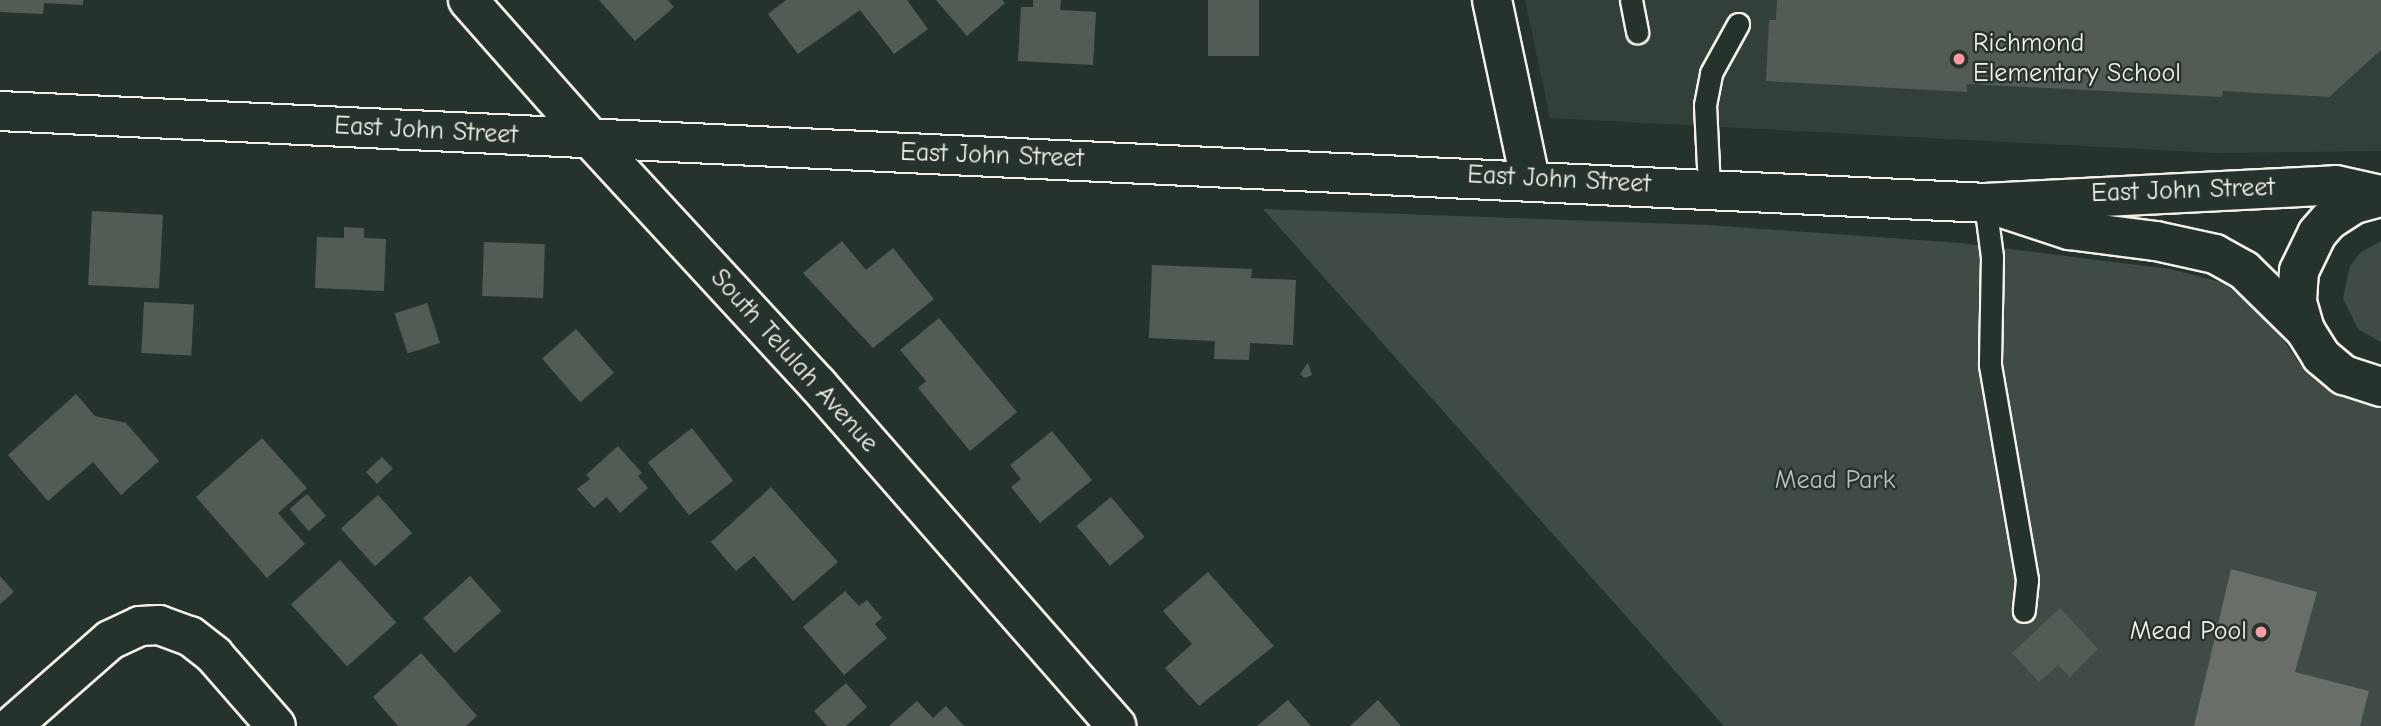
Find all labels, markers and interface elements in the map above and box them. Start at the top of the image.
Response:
place label: Richmond Elementary School [1973,28,2181,90]
marker: Richmond Elementary School [1951,51,1967,67]
street label: East John Street [333,111,519,151]
street label: East John Street [900,137,1084,175]
street label: East John Street [1466,160,1652,200]
street label: East John Street [2091,172,2275,210]
street label: South Telulah Avenue [704,263,884,459]
park label: Mead Park [1775,465,1895,497]
place label: Mead Pool [2130,616,2247,648]
marker: Mead Pool [2253,624,2269,640]

